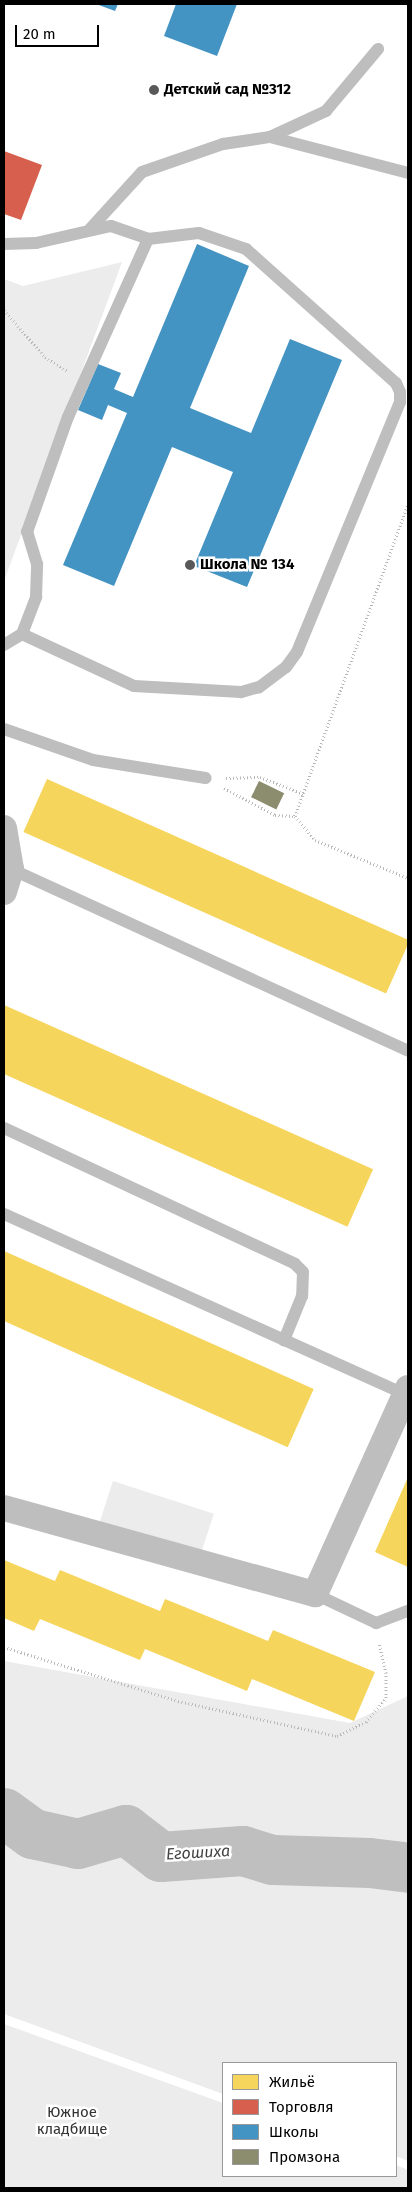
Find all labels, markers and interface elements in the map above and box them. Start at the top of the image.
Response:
scale bar [18,15,101,47]
text: 20 m [23,25,56,43]
place label: Детский сад №312 [164,81,291,99]
marker: Детский сад №312 [148,84,160,96]
place label: Школа № 134 [200,556,294,574]
marker: Школа № 134 [184,559,196,571]
water label: Егошиха [165,1842,231,1864]
legend [222,2062,397,2177]
text: Жильё [269,2073,315,2091]
text: Торговля [269,2098,334,2116]
park label: Южное кладбище [37,2103,107,2138]
text: Школы [269,2123,319,2141]
text: Промзона [269,2148,340,2166]

